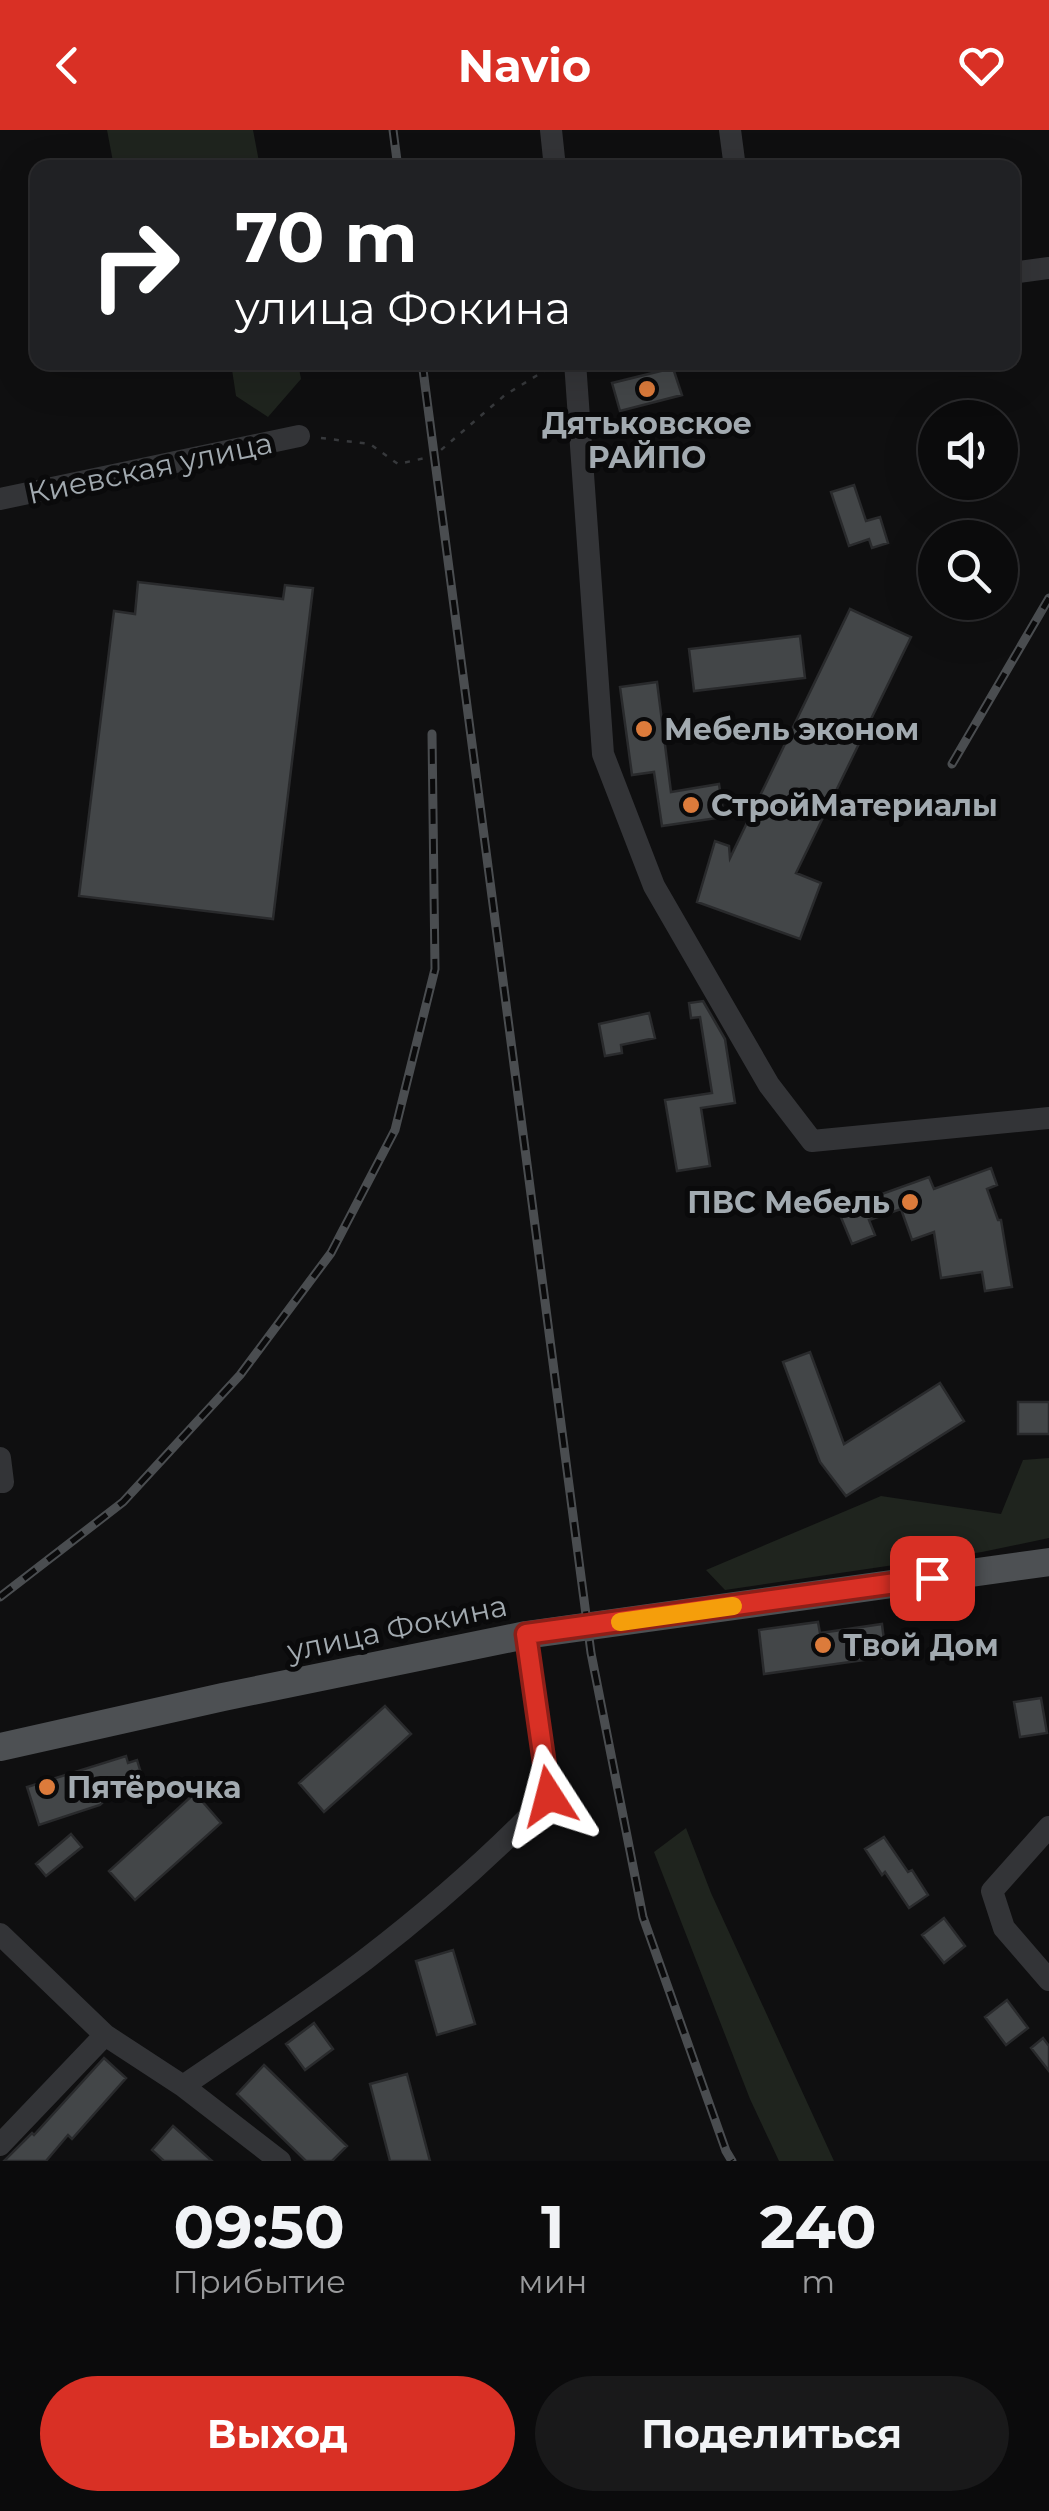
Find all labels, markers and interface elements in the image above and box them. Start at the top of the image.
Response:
icon: back [40,38,95,93]
text: Navio [458,38,591,93]
icon: heart [954,38,1009,93]
text: 70 m [235,194,418,280]
icon: right [70,200,200,330]
text: улица Фокина [235,280,571,335]
marker: Дятьковское РАЙПО [636,378,658,400]
map controls [918,400,1018,620]
button: sound [918,400,1018,500]
place label: Дятьковское РАЙПО [542,405,752,476]
street label: Киевская улица [24,424,276,512]
button: search [918,520,1018,620]
place label: Мебель эконом [664,711,919,748]
marker: Мебель эконом [633,718,655,740]
place label: СтройМатериалы [711,787,998,824]
marker: СтройМатериалы [680,794,702,816]
place label: ПВС Мебель [687,1184,890,1221]
marker: ПВС Мебель [899,1191,921,1213]
pin [890,1536,975,1621]
icon: arrive [905,1551,960,1606]
street label: улица Фокина [283,1587,510,1670]
place label: Твой Дом [843,1627,999,1664]
marker: Твой Дом [812,1634,834,1656]
position arrow [497,1744,601,1848]
place label: Пятёрочка [67,1769,241,1806]
marker: Пятёрочка [36,1776,58,1798]
text: 09:50 [174,2190,345,2263]
text: 1 [541,2190,565,2263]
text: 240 [760,2190,877,2263]
text: Прибытие [172,2262,346,2301]
text: мин [518,2262,587,2301]
text: m [801,2262,835,2301]
button: Выход [40,2376,515,2491]
button: Поделиться [535,2376,1009,2491]

